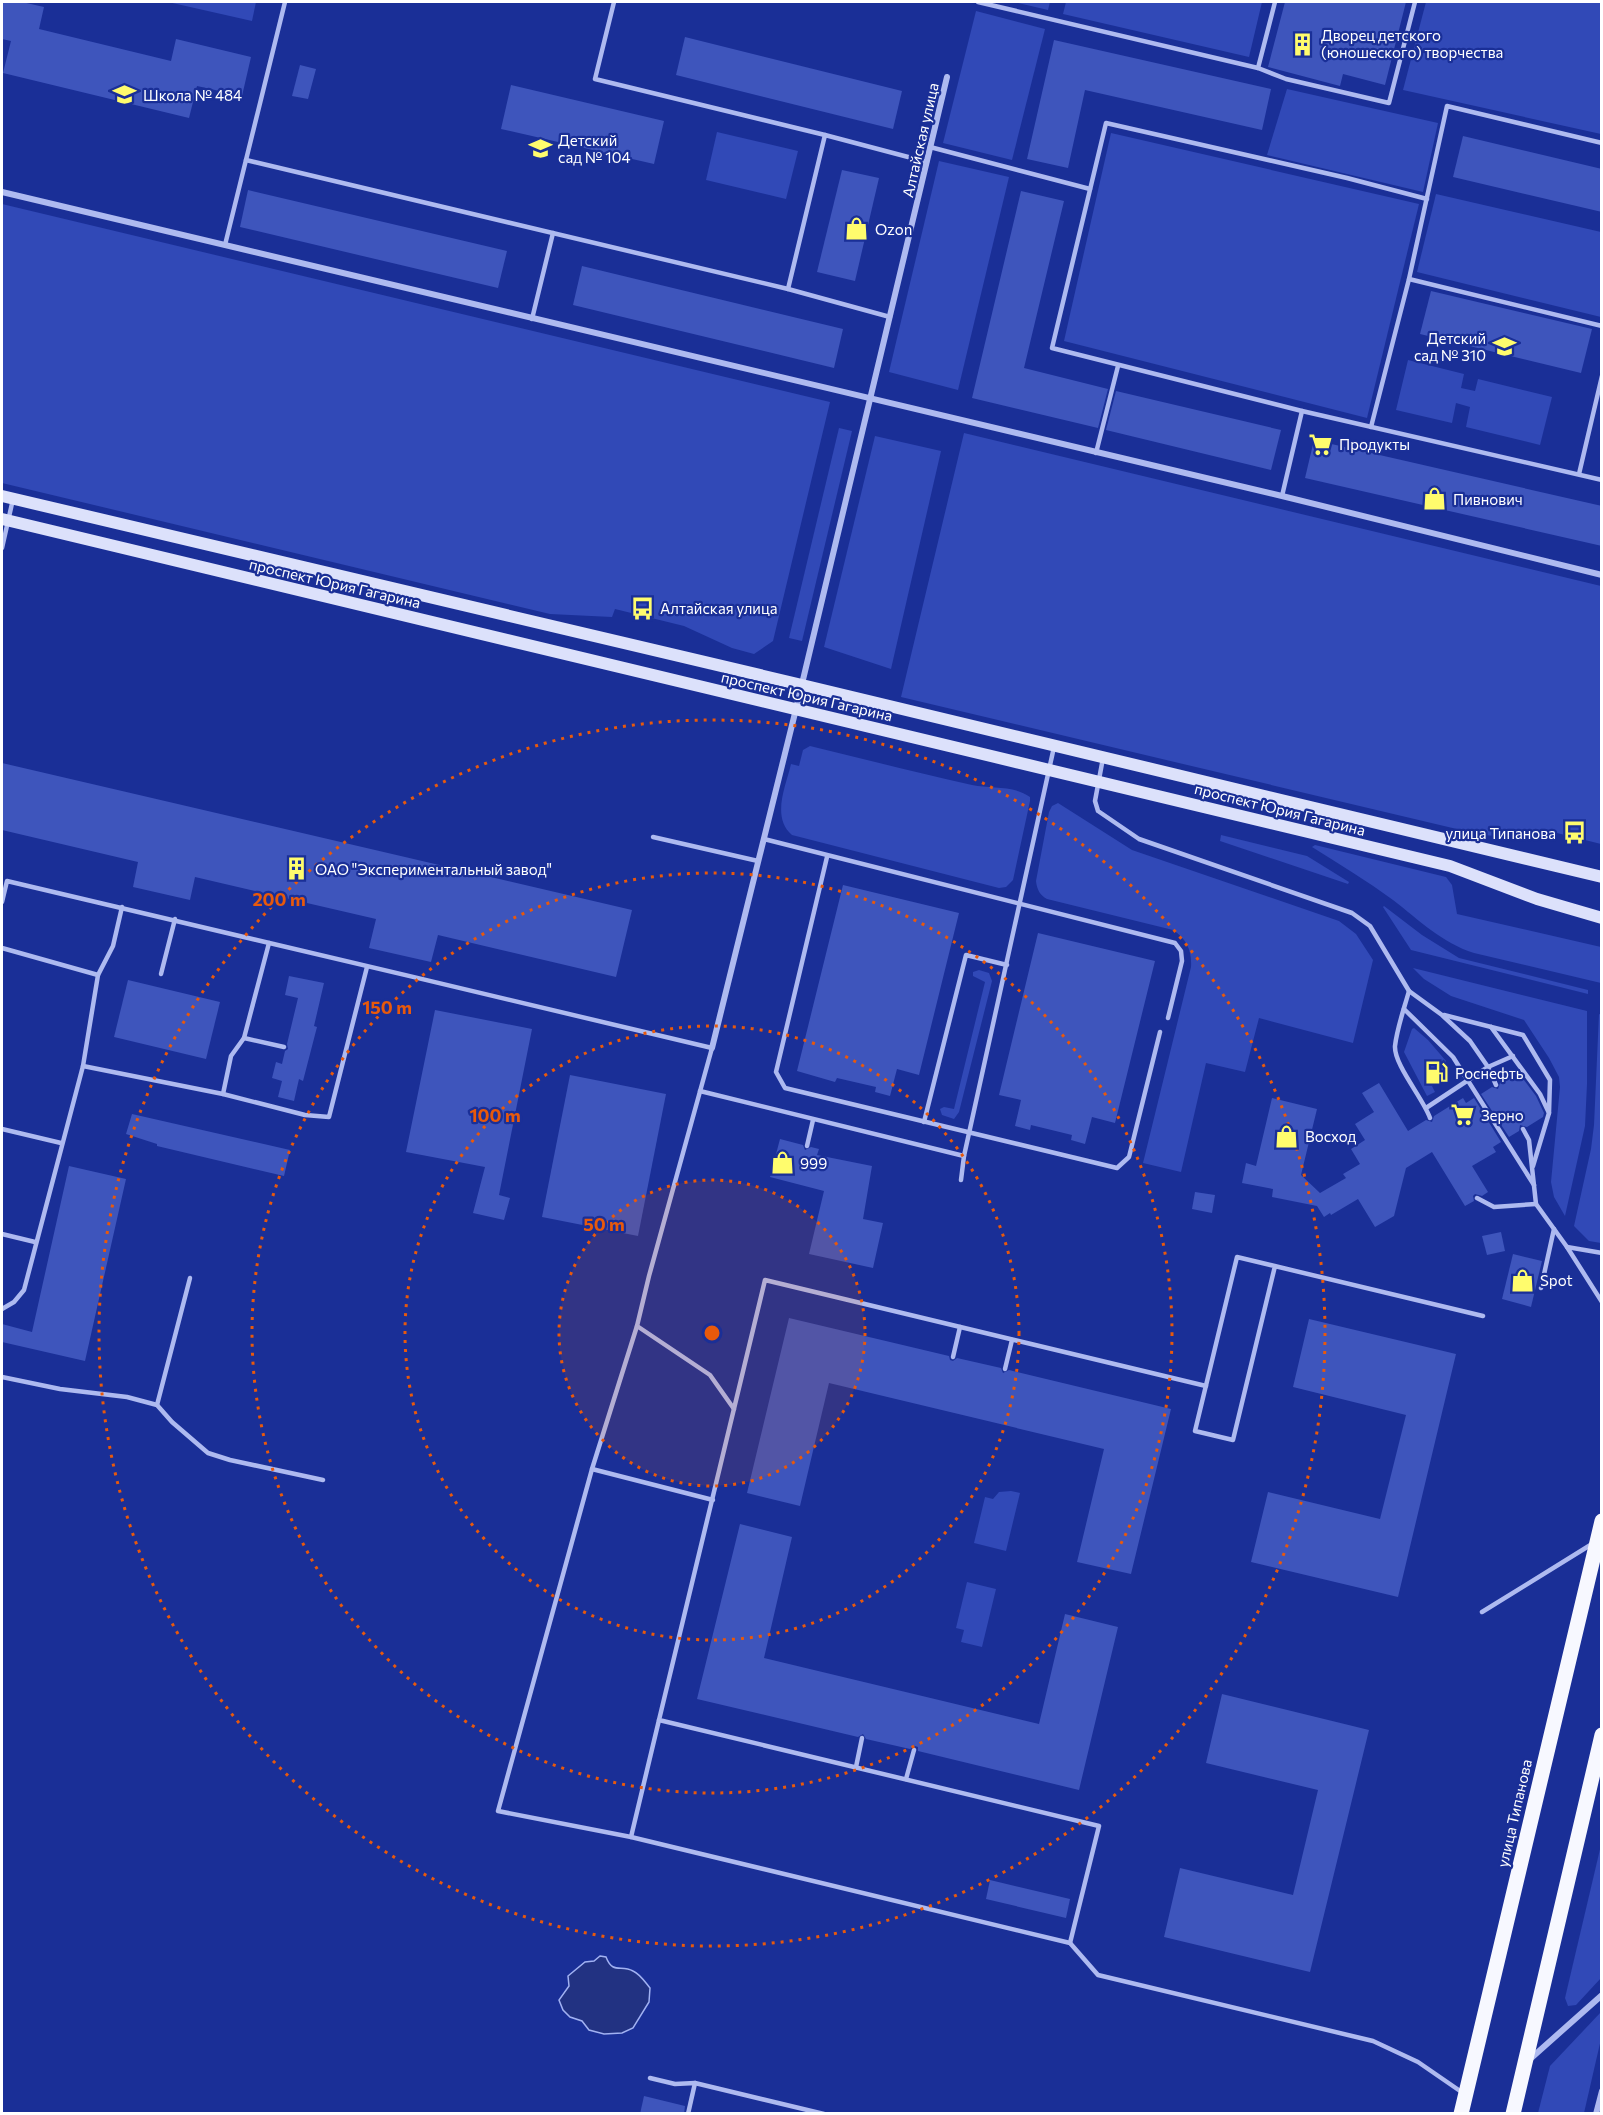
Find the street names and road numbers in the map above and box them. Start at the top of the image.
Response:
street label: Алтайская улица [898,81,942,199]
street label: проспект Юрия Гагарина [247,554,423,612]
street label: проспект Юрия Гагарина [719,667,895,725]
street label: проспект Юрия Гагарина [1193,779,1367,839]
street label: улица Типанова [1493,1757,1535,1869]

